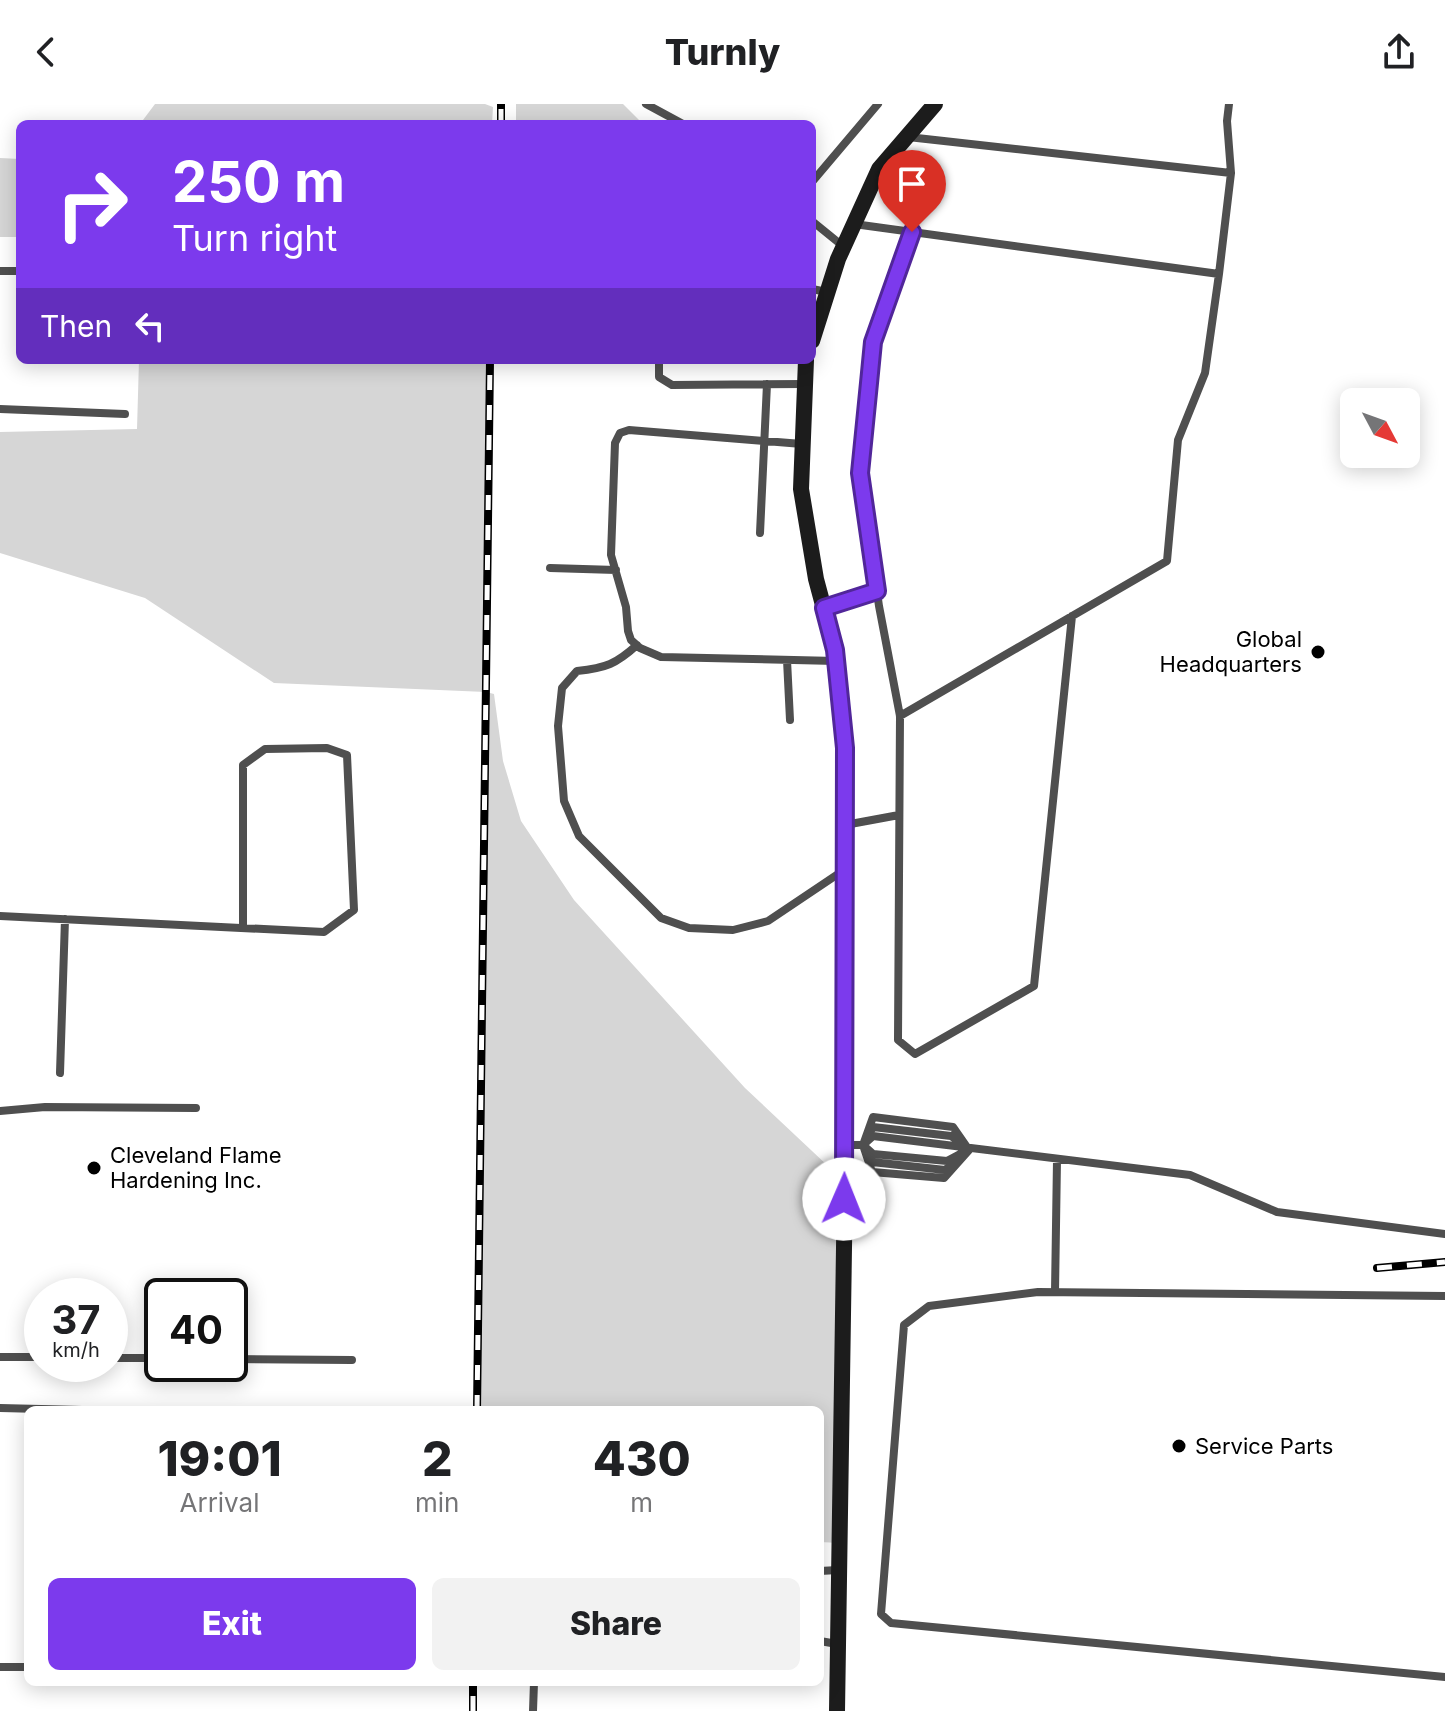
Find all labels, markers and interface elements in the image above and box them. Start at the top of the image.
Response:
icon: back [24,30,68,74]
text: Turnly [665,30,780,74]
icon: share [1377,30,1421,74]
text: 250 m [172,148,345,216]
pin [878,150,946,232]
icon: right [40,152,144,256]
icon: arrive [890,162,934,206]
text: Turn right [172,216,337,260]
icon: left [128,304,172,348]
text: Then [40,308,112,344]
north arrow [1340,388,1420,468]
map controls [1340,388,1420,468]
place label: Global Headquarters [1160,626,1302,677]
marker: Global Headquarters [1309,643,1327,661]
place label: Cleveland Flame Hardening Inc. [110,1142,282,1193]
position arrow [802,1157,886,1241]
marker: Cleveland Flame Hardening Inc. [85,1159,103,1177]
speed limit sign: 40 [144,1278,248,1382]
text: 37 [51,1295,101,1344]
text: km/h [52,1338,100,1362]
text: 19:01 [157,1429,282,1488]
text: 2 [422,1429,453,1488]
text: 430 [593,1429,691,1488]
place label: Service Parts [1195,1433,1333,1459]
marker: Service Parts [1170,1437,1188,1455]
text: Arrival [180,1487,260,1518]
text: min [415,1487,459,1518]
text: m [630,1487,653,1518]
button: Exit [48,1578,416,1670]
button: Share [432,1578,800,1670]

